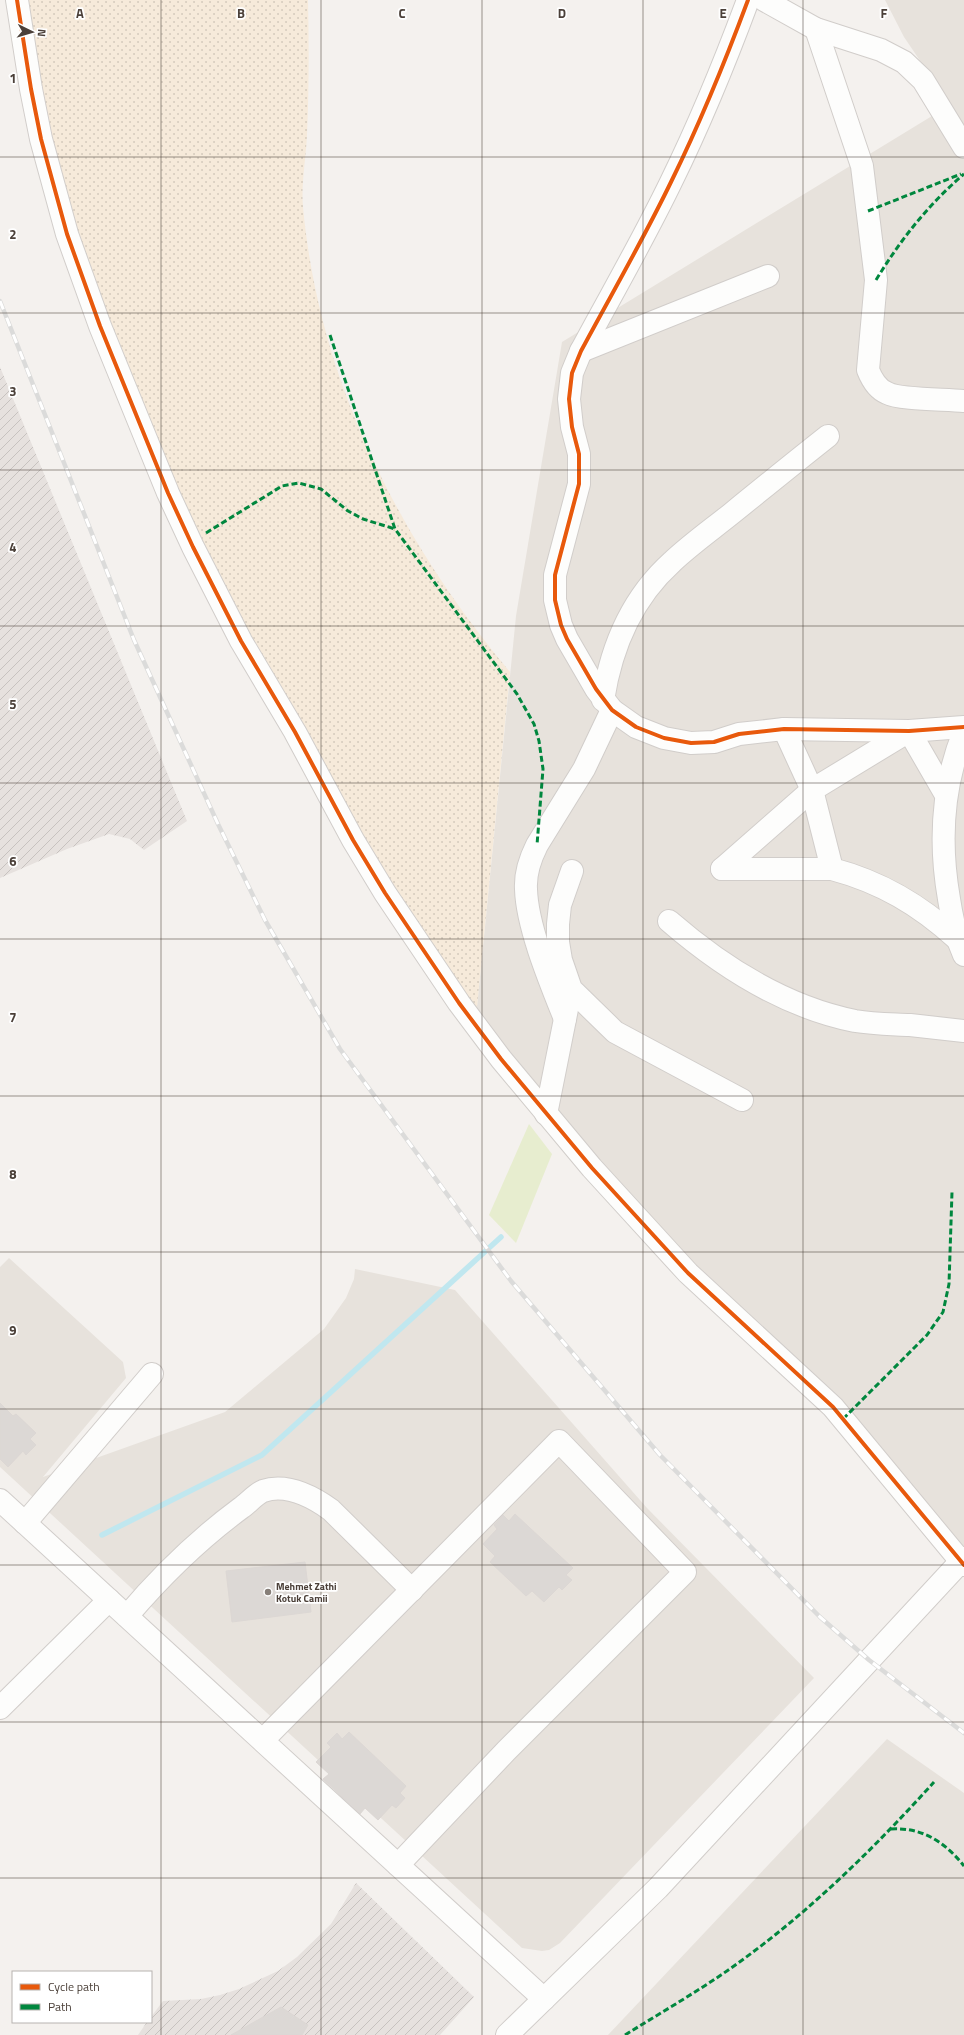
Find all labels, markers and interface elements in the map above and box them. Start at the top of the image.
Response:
text: A [76,3,84,23]
text: B [237,3,245,23]
text: C [398,3,406,23]
text: D [558,3,566,23]
text: E [719,3,727,23]
text: F [881,3,888,23]
north arrow [12,12,52,52]
text: N [34,28,50,37]
text: 1 [9,68,17,88]
text: 2 [9,224,17,244]
text: 3 [9,381,17,401]
text: 4 [9,537,17,557]
text: 5 [9,694,17,714]
text: 6 [9,851,17,871]
text: 7 [9,1007,17,1027]
text: 8 [9,1164,17,1184]
text: 9 [9,1320,17,1340]
place label: Mehmet Zathi Kotuk Camii [276,1579,337,1606]
marker: Mehmet Zathi Kotuk Camii [263,1587,273,1597]
legend [12,1971,152,2023]
text: Cycle path [48,1977,100,1996]
text: Path [48,1997,72,2016]

